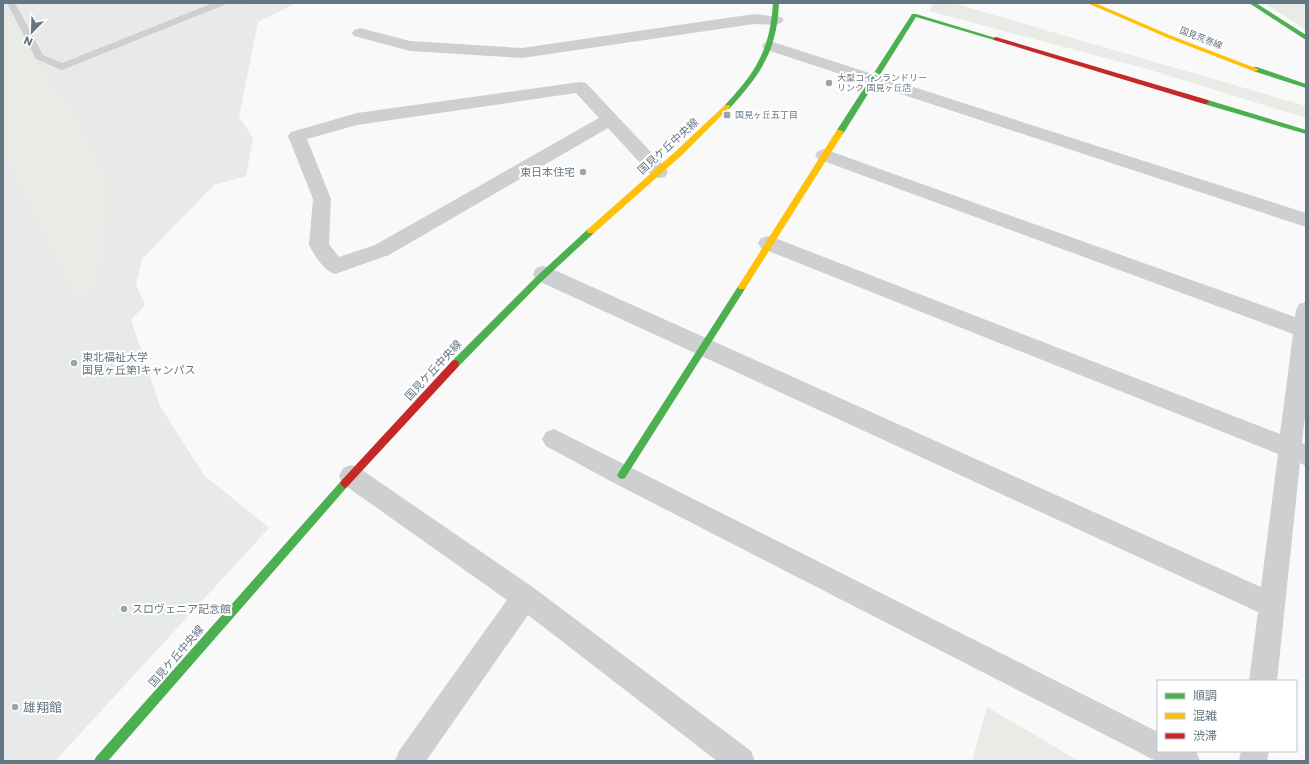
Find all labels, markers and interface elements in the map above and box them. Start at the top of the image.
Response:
north arrow [12,12,52,52]
street label: 国見荒巻線 [1178,24,1225,52]
text: N [21,32,35,50]
place label: 大型コインランドリー リンク 国見ヶ丘店 [837,72,927,94]
marker: 大型コインランドリー リンク 国見ヶ丘店 [824,78,834,88]
place label: 国見ヶ丘五丁目 [735,109,798,121]
marker: 国見ヶ丘五丁目 [722,110,732,120]
street label: 国見ケ丘中央線 [634,114,702,178]
place label: 東日本住宅 [520,164,575,180]
marker: 東日本住宅 [578,167,588,177]
street label: 国見ケ丘中央線 [401,336,465,404]
place label: 東北福祉大学 国見ヶ丘第1キャンパス [82,349,196,378]
marker: 東北福祉大学 国見ヶ丘第1キャンパス [69,358,79,368]
place label: スロヴェニア記念館 [132,601,231,617]
marker: スロヴェニア記念館 [119,604,129,614]
street label: 国見ケ丘中央線 [145,622,207,690]
legend [1157,680,1297,752]
text: 順調 [1193,687,1217,704]
place label: 雄翔館 [23,698,62,717]
marker: 雄翔館 [10,702,20,712]
text: 混雑 [1193,707,1217,724]
text: 渋滞 [1193,727,1217,744]

